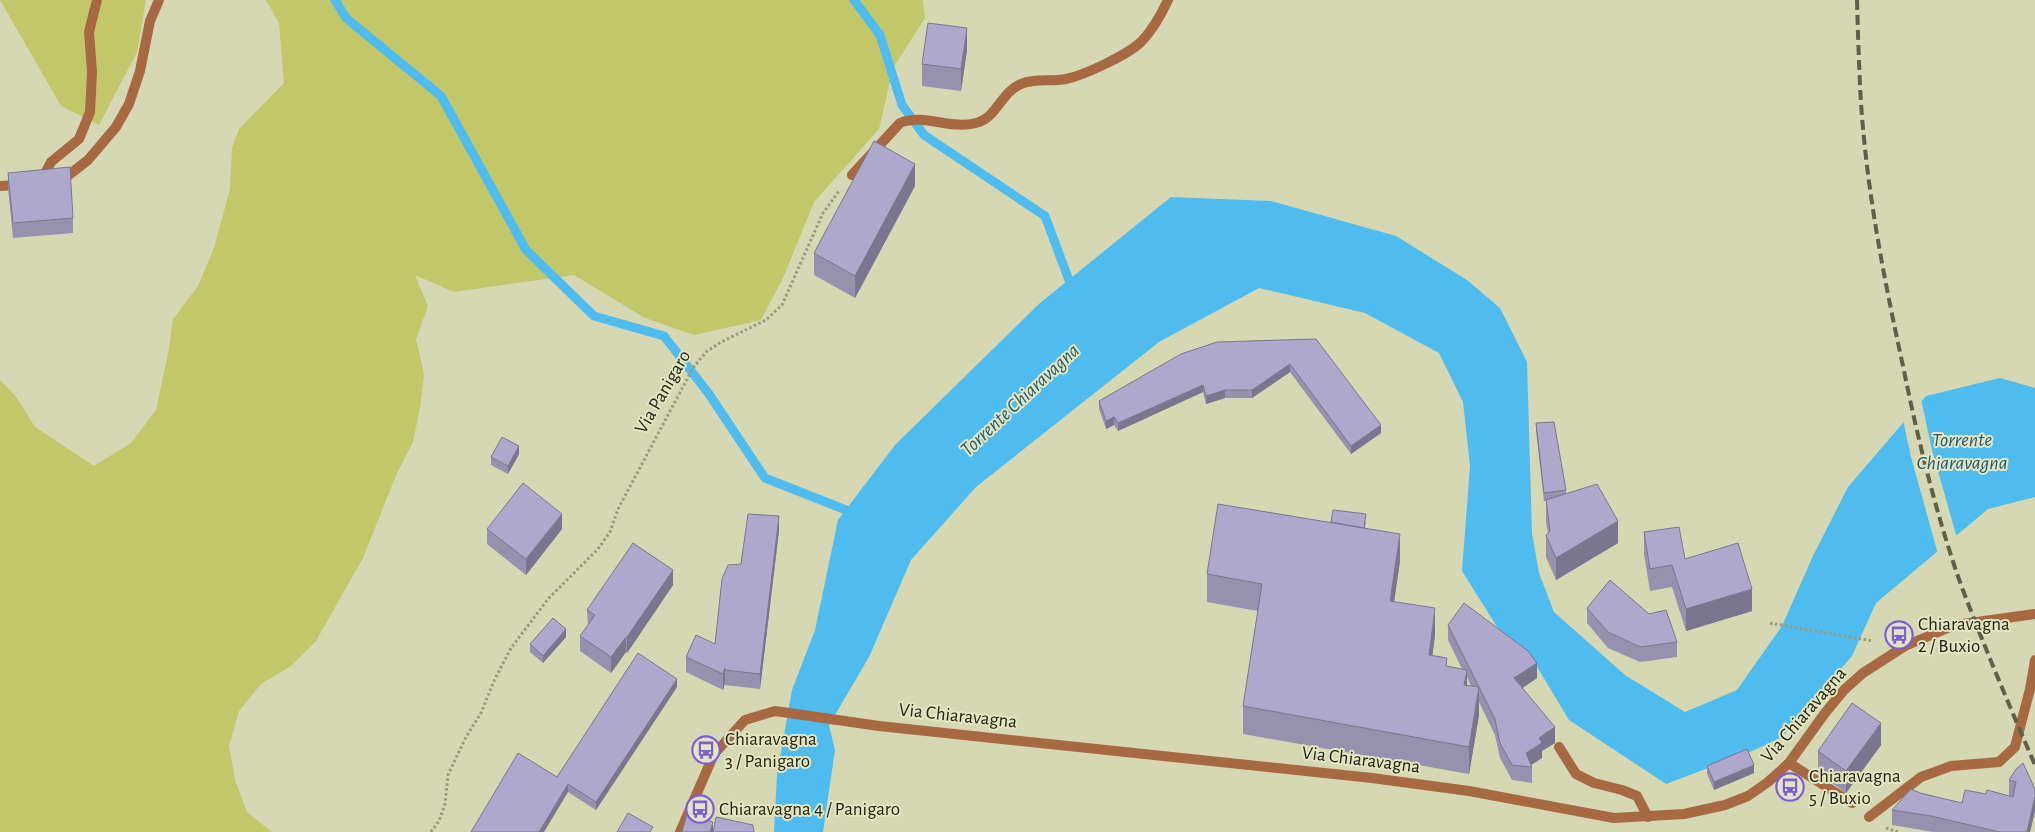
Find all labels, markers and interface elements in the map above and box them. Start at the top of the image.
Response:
water label: Torrente Chiaravagna [957,340,1083,460]
street label: Via Panigaro [632,347,694,437]
water label: Torrente Chiaravagna [1917,430,2007,473]
place label: Chiaravagna 2 / Buxio [1918,615,2010,656]
bus stop icon: Chiaravagna 2 / Buxio [1884,620,1914,650]
street label: Via Chiaravagna [1758,664,1850,766]
street label: Via Chiaravagna [898,700,1018,732]
place label: Chiaravagna 3 / Panigaro [725,730,817,771]
bus stop icon: Chiaravagna 3 / Panigaro [691,735,721,765]
street label: Via Chiaravagna [1301,743,1421,777]
place label: Chiaravagna 5 / Buxio [1809,767,1901,808]
bus stop icon: Chiaravagna 5 / Buxio [1775,772,1805,802]
bus stop icon: Chiaravagna 4 / Panigaro [685,794,715,824]
place label: Chiaravagna 4 / Panigaro [719,800,900,819]

